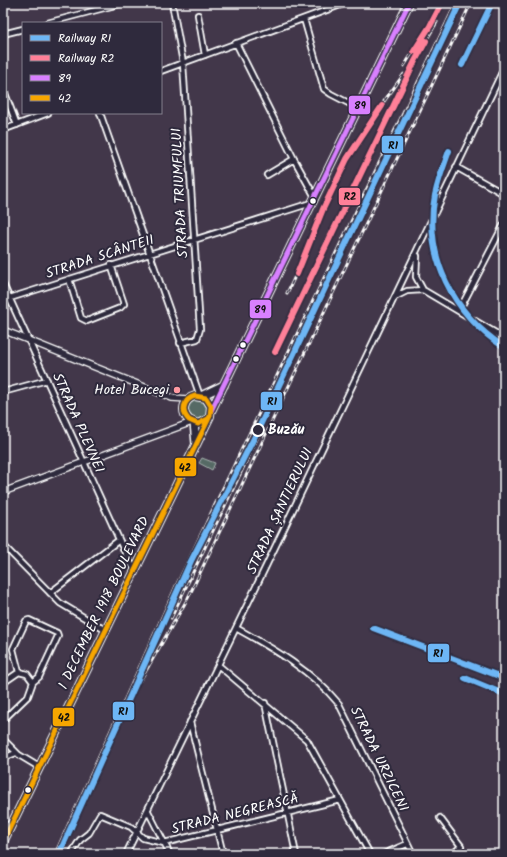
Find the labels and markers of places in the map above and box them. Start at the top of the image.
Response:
unlabelled marker [308,196,318,206]
unlabelled marker [238,340,248,350]
unlabelled marker [231,354,241,364]
place label: Hotel Bucegi [94,379,170,401]
marker: Hotel Bucegi [172,385,182,395]
place label: Buzău [268,419,305,441]
marker: Buzău [251,423,265,437]
unlabelled marker [23,785,33,795]

